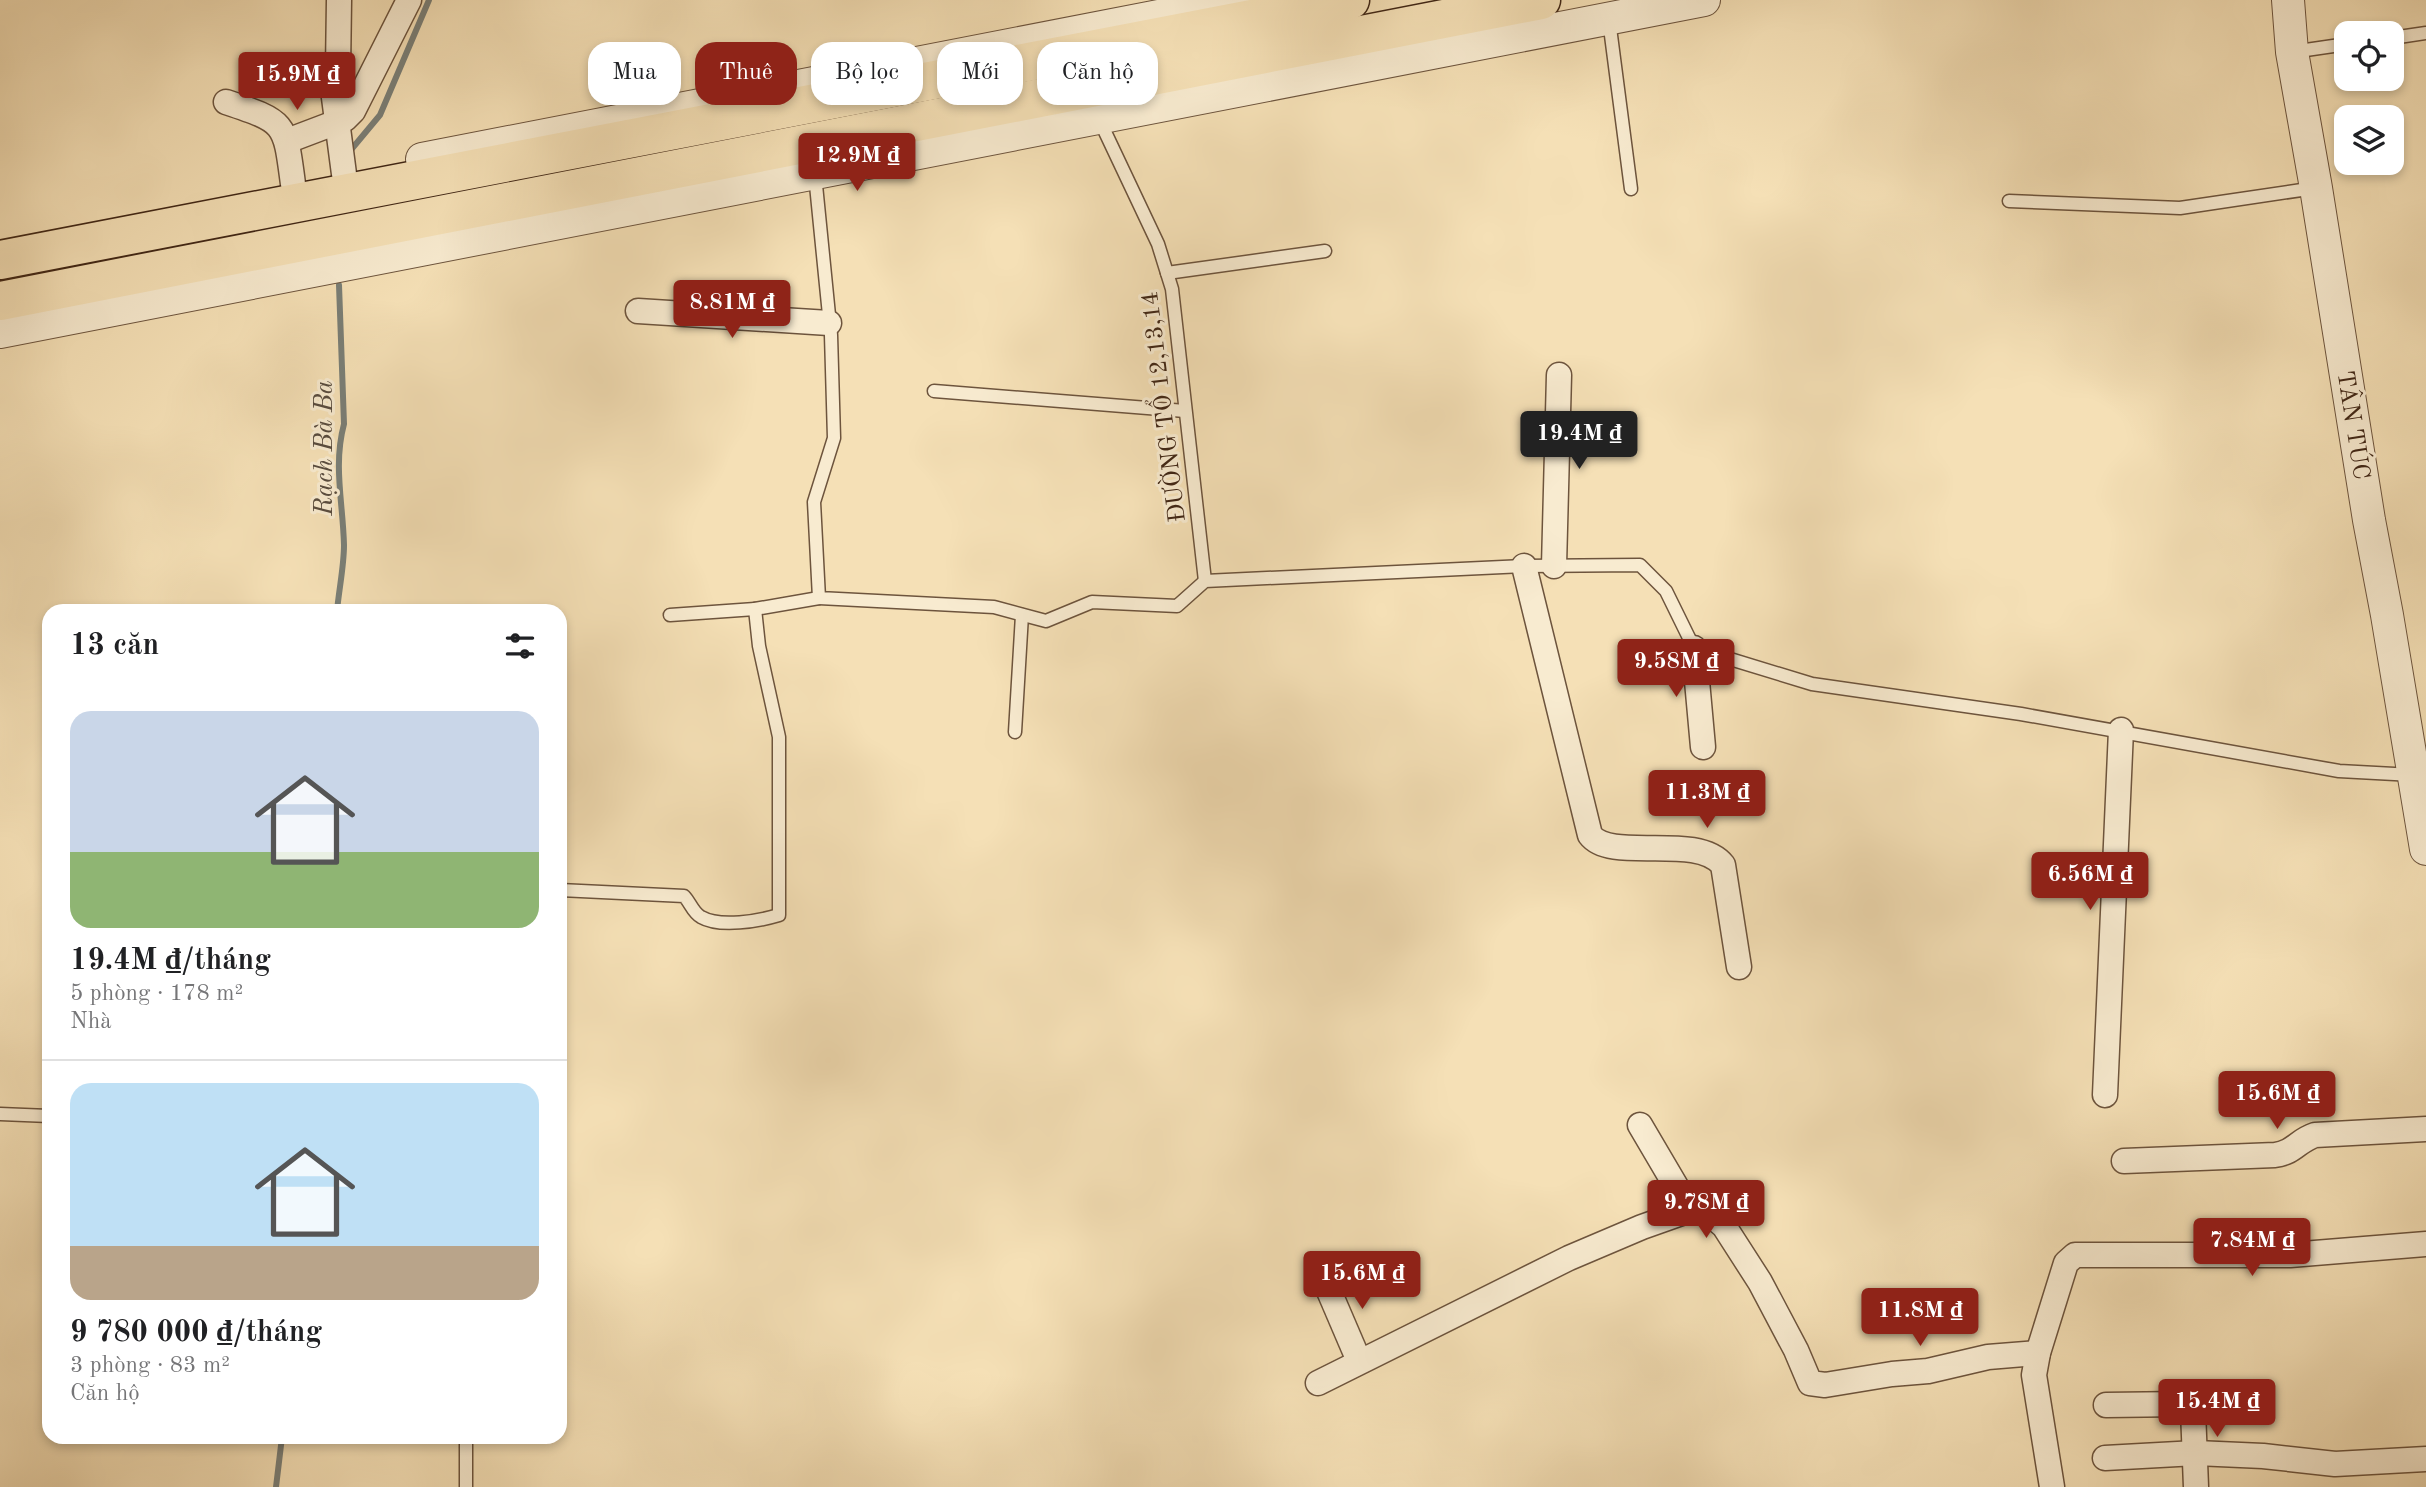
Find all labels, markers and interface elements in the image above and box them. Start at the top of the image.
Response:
map controls [2334,21,2404,175]
button: locate [2334,21,2404,91]
chip: Mua [588,42,681,105]
chip: Thuê [695,42,797,105]
chip: Bộ lọc [811,42,923,105]
chip: Mới [937,42,1023,105]
chip: Căn hộ [1037,42,1158,105]
pin: 15.9M ₫ [232,52,362,112]
text: 15.9M ₫ [254,63,340,86]
button: layers [2334,105,2404,175]
pin: 12.9M ₫ [792,134,922,193]
text: 12.9M ₫ [814,144,900,167]
pin: 8.81M ₫ [667,280,797,340]
street label: ĐƯỜNG TỔ 12,13,14 [1131,290,1191,525]
text: 8.81M ₫ [689,291,775,314]
street label: TÂN TÚC [2332,368,2377,482]
water label: Rạch Bà Ba [312,380,338,517]
pin: 19.4M ₫ [1514,412,1644,471]
text: 19.4M ₫ [1536,422,1622,445]
icon: filters [501,627,539,665]
text: 13 căn [70,631,159,661]
pin: 9.58M ₫ [1611,640,1741,699]
text: 9.58M ₫ [1633,650,1719,673]
icon: home [242,757,368,883]
pin: 11.3M ₫ [1642,770,1772,830]
text: 11.3M ₫ [1664,781,1750,804]
pin: 6.56M ₫ [2025,852,2155,912]
text: 6.56M ₫ [2047,863,2133,886]
text: 19.4M ₫/tháng [70,946,271,976]
text: 5 phòng · 178 m² [70,982,243,1005]
text: Nhà [70,1010,112,1033]
pin: 15.6M ₫ [2212,1072,2342,1131]
text: 15.6M ₫ [2234,1082,2320,1105]
icon: home [242,1129,368,1255]
pin: 9.78M ₫ [1641,1180,1771,1240]
text: 9.78M ₫ [1663,1191,1749,1214]
pin: 7.84M ₫ [2187,1218,2317,1278]
text: 7.84M ₫ [2209,1229,2295,1252]
pin: 15.6M ₫ [1297,1252,1427,1311]
text: 15.6M ₫ [1319,1262,1405,1285]
pin: 11.8M ₫ [1855,1288,1985,1348]
text: 11.8M ₫ [1877,1299,1963,1322]
text: 9 780 000 ₫/tháng [70,1318,322,1348]
text: 3 phòng · 83 m² [70,1354,230,1377]
pin: 15.4M ₫ [2152,1380,2282,1439]
text: Căn hộ [70,1382,140,1405]
text: 15.4M ₫ [2174,1390,2260,1413]

